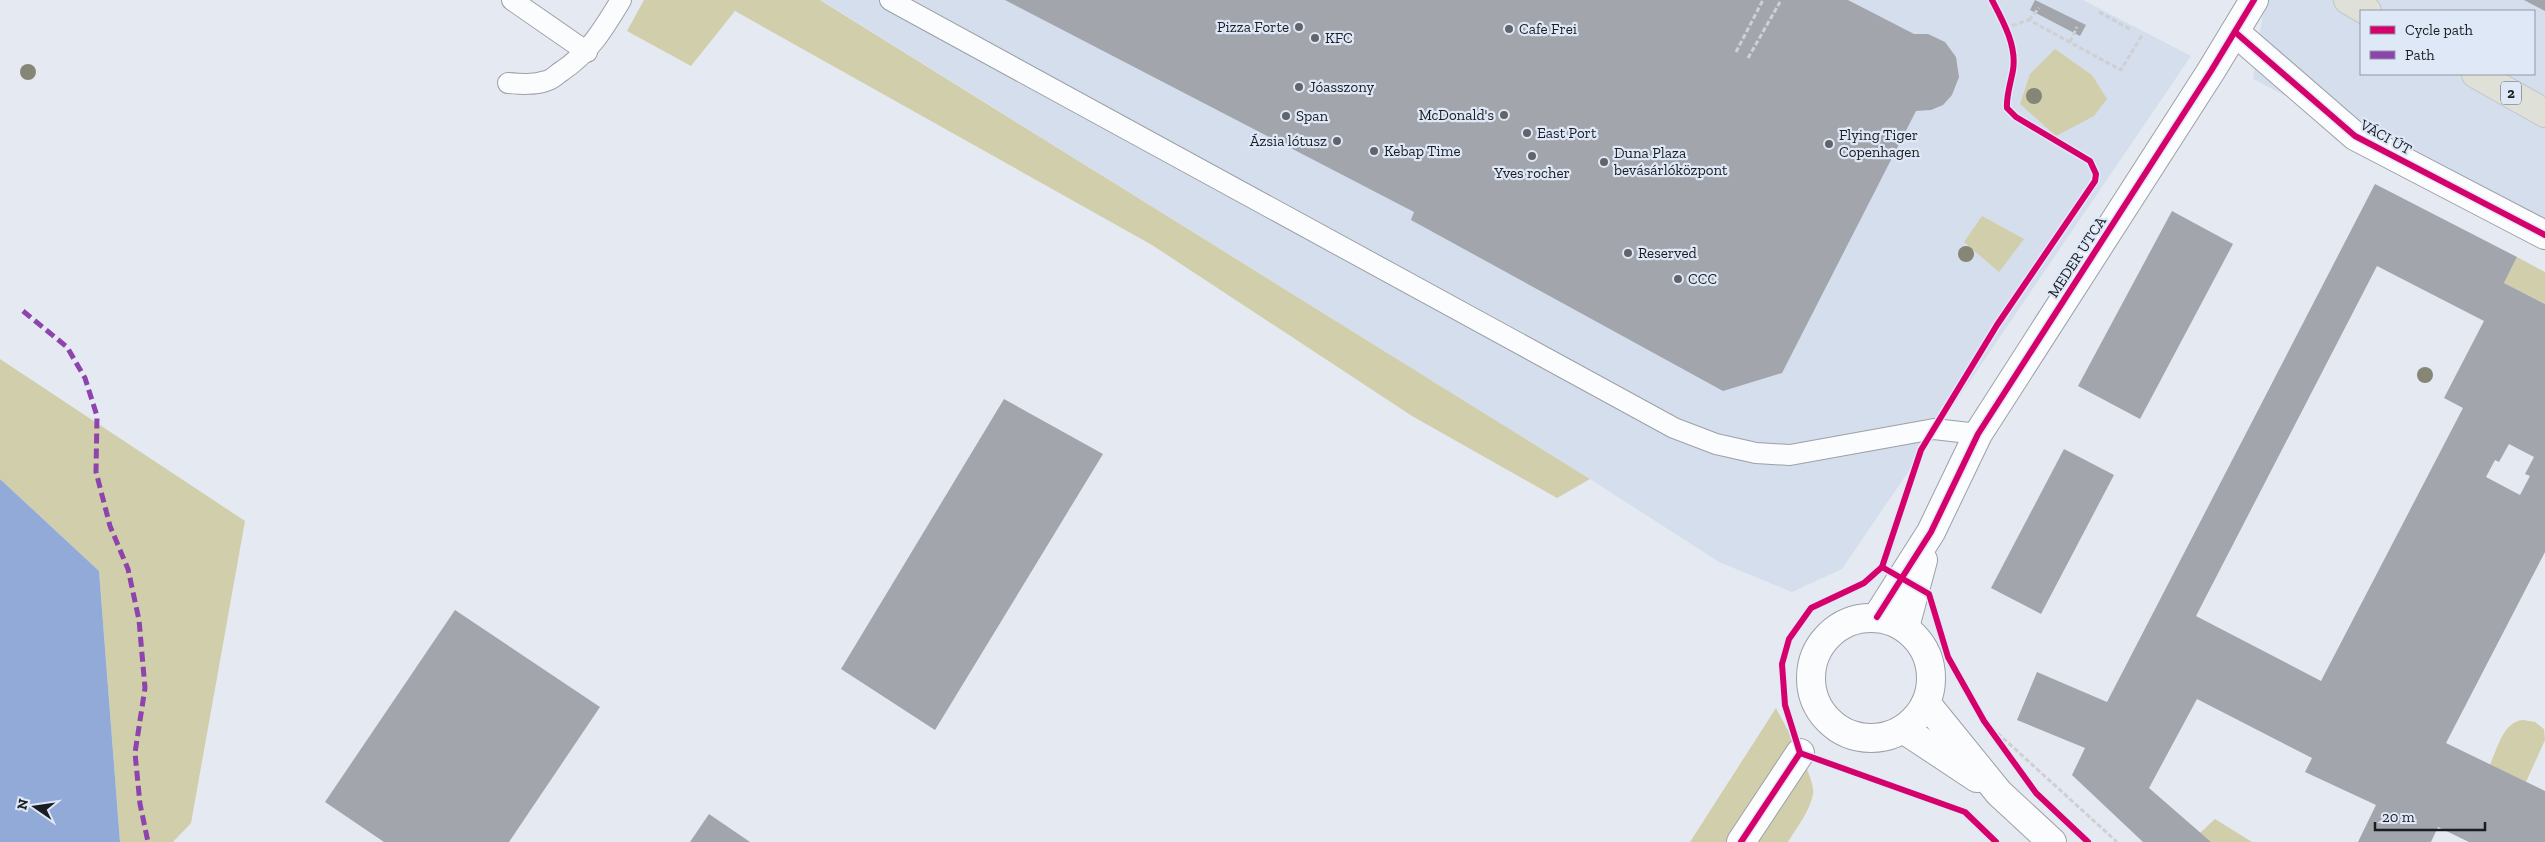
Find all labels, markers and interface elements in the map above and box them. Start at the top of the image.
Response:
legend [2360,10,2535,75]
place label: Pizza Forte [1217,18,1289,36]
place label: Cafe Frei [1519,20,1577,38]
marker: Pizza Forte [1293,21,1305,33]
text: Cycle path [2405,21,2474,39]
marker: Cafe Frei [1503,23,1515,35]
place label: KFC [1325,29,1353,47]
marker: KFC [1309,32,1321,44]
text: Path [2405,46,2435,64]
place label: Jóasszony [1309,78,1374,96]
marker: Jóasszony [1293,81,1305,93]
road number: 2 [2501,82,2521,105]
place label: McDonald's [1419,106,1494,124]
place label: Span [1296,107,1328,125]
marker: McDonald's [1498,109,1510,121]
marker: Span [1280,110,1292,122]
street label: VÁCI ÚT [2356,115,2415,158]
place label: East Port [1537,124,1597,142]
place label: Flying Tiger Copenhagen [1839,126,1920,161]
marker: East Port [1521,127,1533,139]
place label: Ázsia lótusz [1250,132,1327,150]
marker: Ázsia lótusz [1331,135,1343,147]
marker: Flying Tiger Copenhagen [1823,138,1835,150]
place label: Kebap Time [1384,142,1461,160]
place label: Duna Plaza bevásárlóközpont [1613,144,1728,179]
marker: Kebap Time [1368,145,1380,157]
marker: Yves rocher [1526,150,1538,162]
marker: Duna Plaza bevásárlóközpont [1598,156,1610,168]
place label: Yves rocher [1493,164,1570,182]
street label: MEDER UTCA [2044,213,2110,301]
place label: Reserved [1638,244,1697,262]
marker: Reserved [1622,247,1634,259]
place label: CCC [1688,270,1717,288]
marker: CCC [1672,273,1684,285]
north arrow [10,782,60,832]
text: N [13,797,32,811]
scale bar [2375,800,2485,832]
text: 20 m [2382,808,2415,826]

